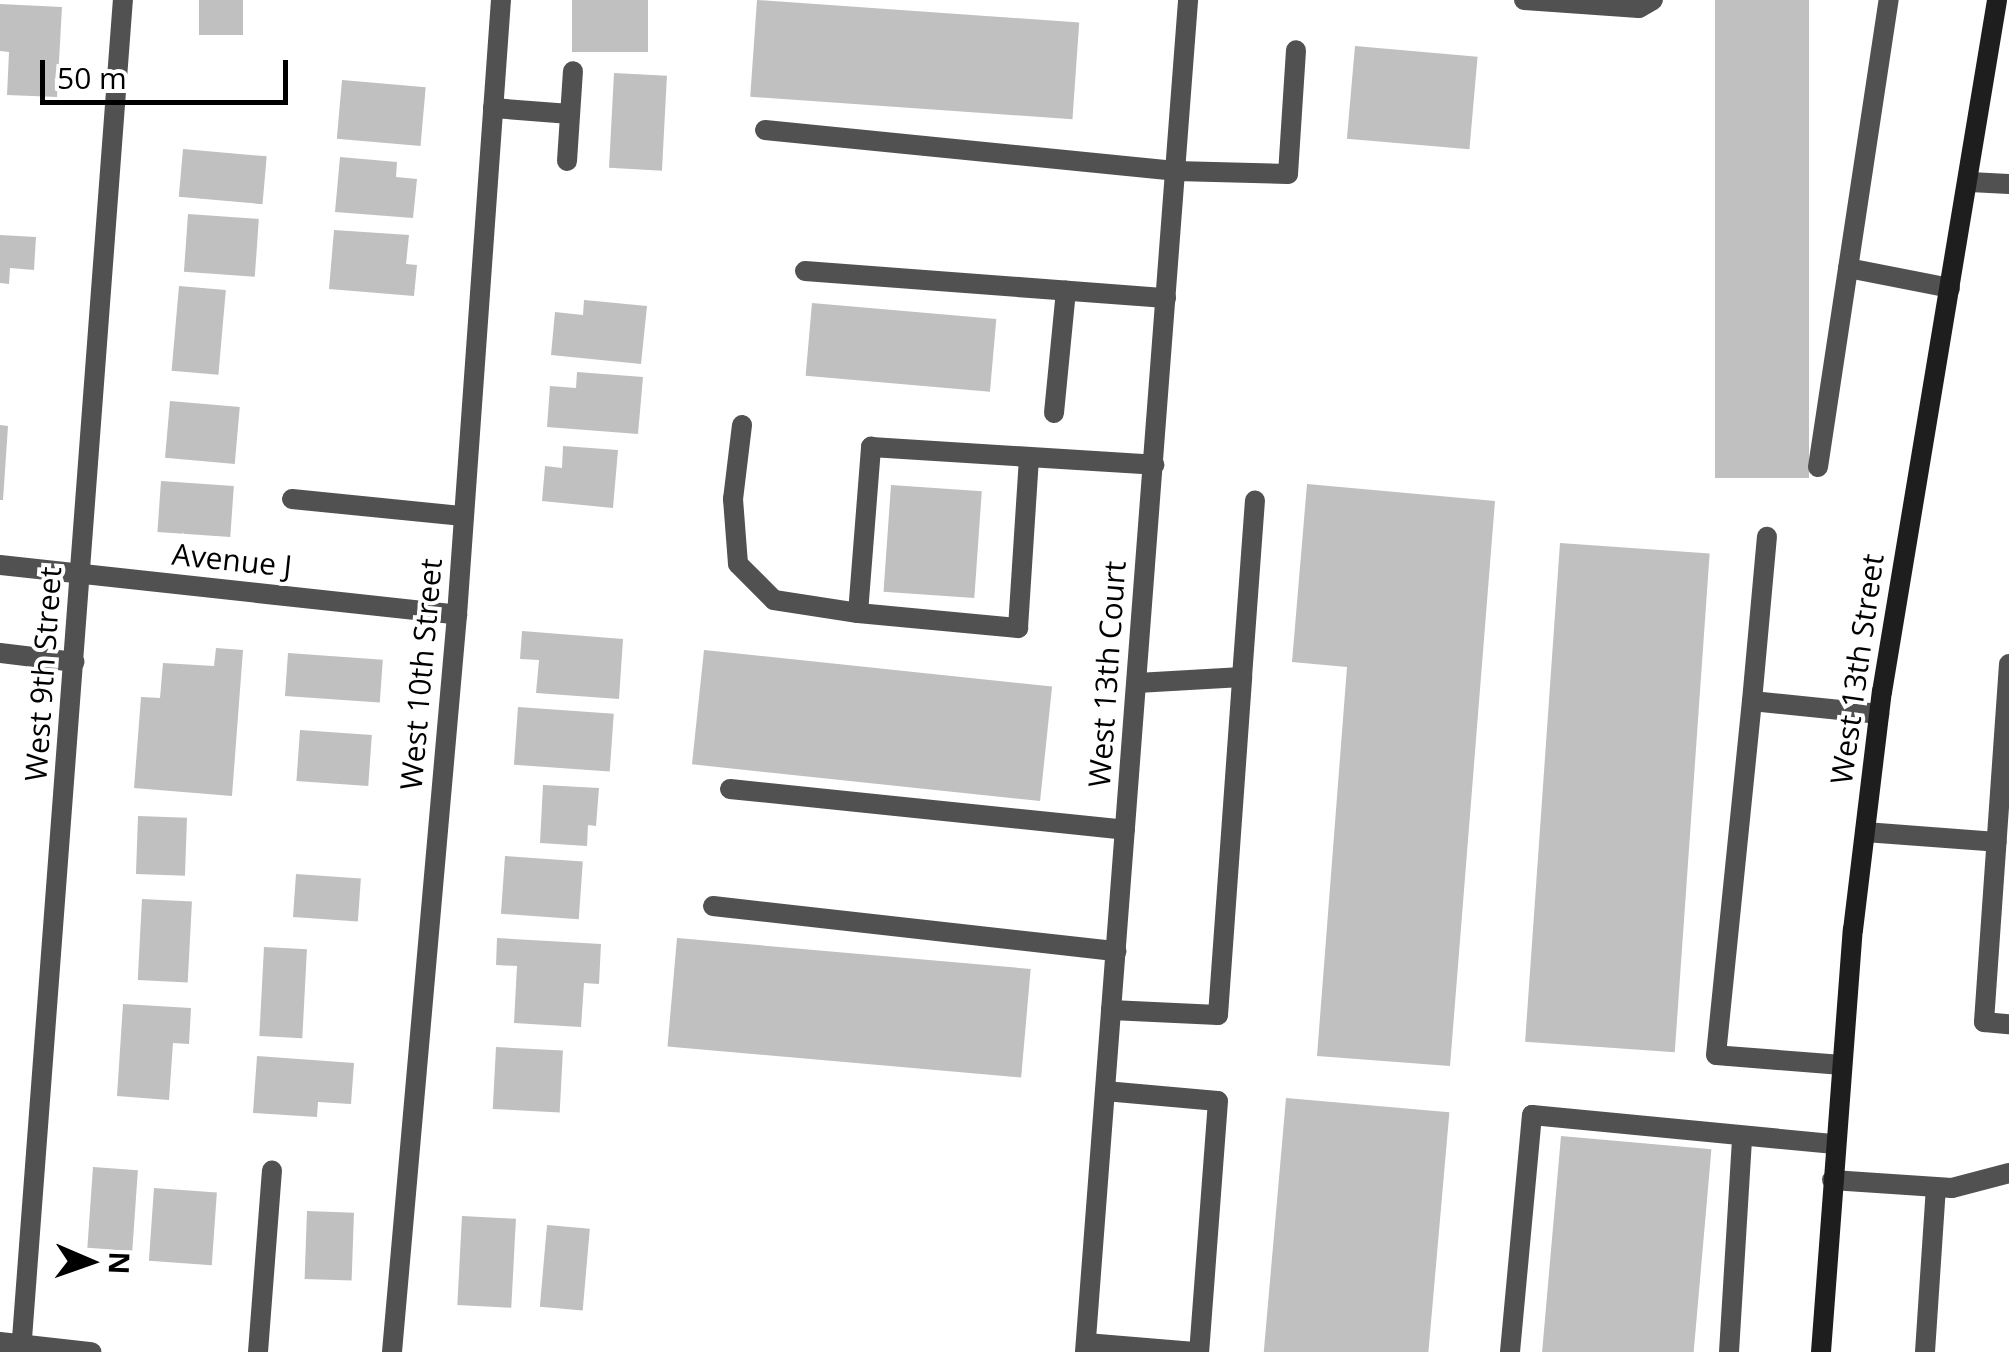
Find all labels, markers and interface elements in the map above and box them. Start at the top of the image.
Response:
scale bar [45,40,292,102]
text: 50 m [57,57,127,98]
street label: Avenue J [170,536,294,584]
street label: West 13th Street [1823,551,1891,787]
street label: West 10th Street [393,557,449,791]
street label: West 13th Court [1081,560,1133,788]
street label: West 9th Street [18,565,68,783]
north arrow [40,1212,140,1312]
text: N [101,1251,139,1275]

